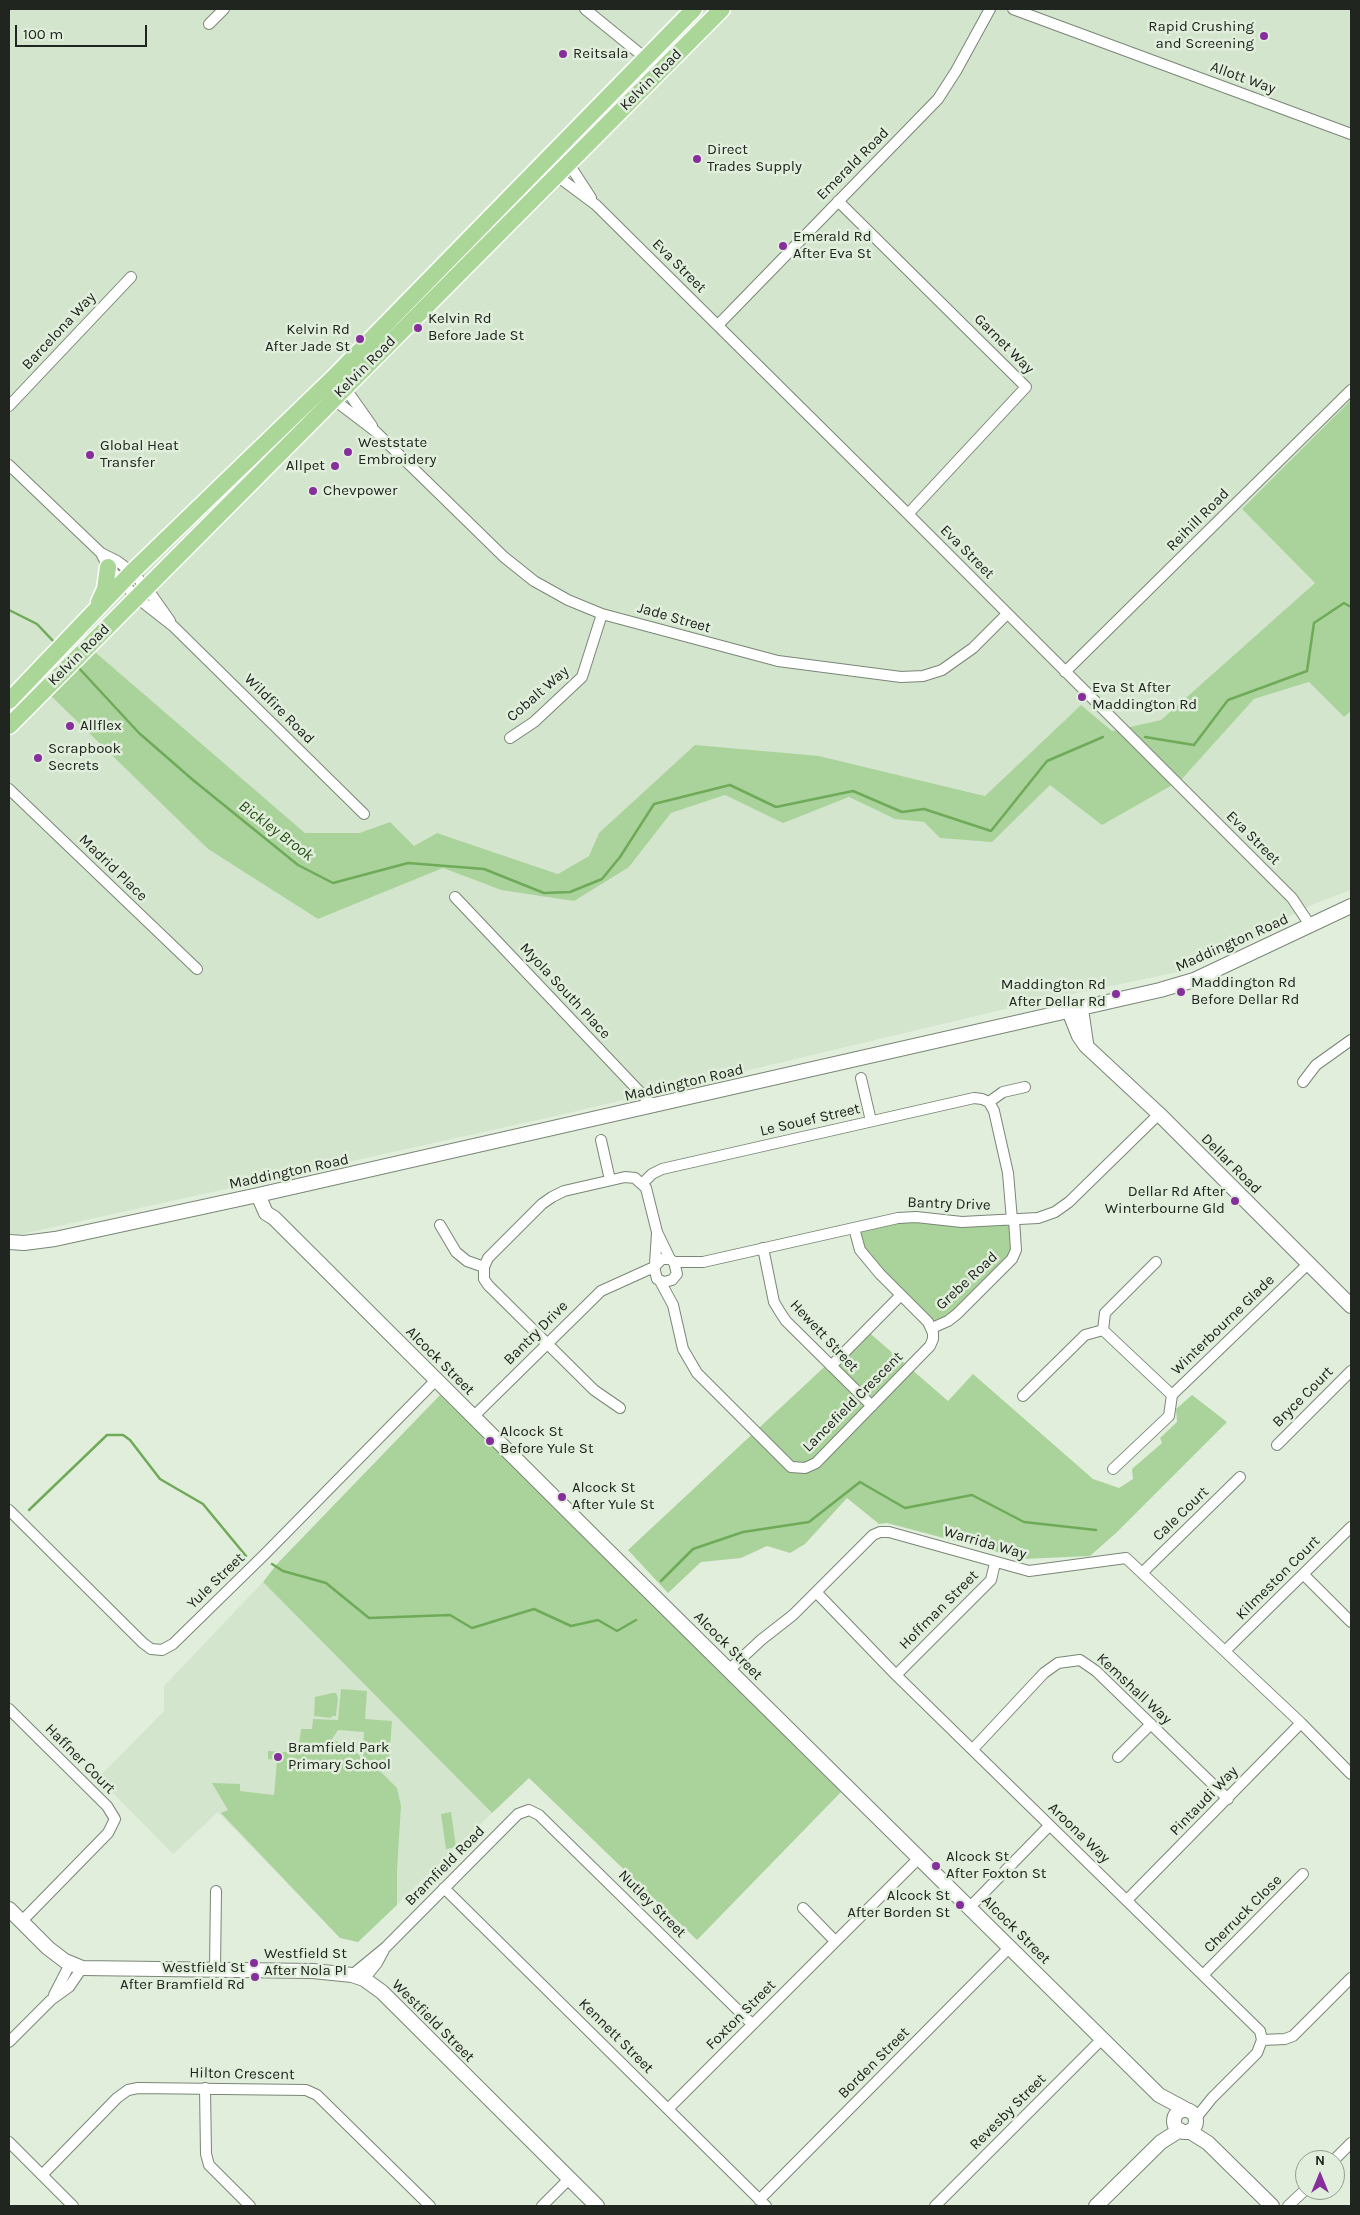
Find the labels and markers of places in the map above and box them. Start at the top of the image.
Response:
place label: Rapid Crushing and Screening [1148,18,1254,53]
marker: Rapid Crushing and Screening [1258,30,1270,42]
place label: Reitsala [573,45,629,63]
marker: Reitsala [557,48,569,60]
place label: Direct Trades Supply [707,141,802,176]
marker: Direct Trades Supply [691,153,703,165]
place label: Emerald Rd After Eva St [793,228,872,263]
marker: Emerald Rd After Eva St [777,240,789,252]
place label: Kelvin Rd Before Jade St [428,310,524,345]
place label: Kelvin Rd After Jade St [265,321,350,356]
marker: Kelvin Rd Before Jade St [412,322,424,334]
marker: Kelvin Rd After Jade St [354,333,366,345]
place label: Weststate Embroidery [358,434,436,469]
place label: Global Heat Transfer [100,437,179,472]
marker: Weststate Embroidery [342,446,354,458]
marker: Global Heat Transfer [84,449,96,461]
place label: Allpet [286,457,325,475]
marker: Allpet [329,460,341,472]
place label: Chevpower [323,482,397,500]
marker: Chevpower [307,485,319,497]
place label: Eva St After Maddington Rd [1092,679,1197,714]
marker: Eva St After Maddington Rd [1076,691,1088,703]
place label: Allflex [80,717,122,735]
marker: Allflex [64,720,76,732]
place label: Scrapbook Secrets [48,740,121,775]
marker: Scrapbook Secrets [32,752,44,764]
place label: Maddington Rd Before Dellar Rd [1191,974,1299,1009]
place label: Maddington Rd After Dellar Rd [1001,976,1106,1011]
marker: Maddington Rd Before Dellar Rd [1175,986,1187,998]
marker: Maddington Rd After Dellar Rd [1110,988,1122,1000]
place label: Dellar Rd After Winterbourne Gld [1105,1183,1225,1218]
marker: Dellar Rd After Winterbourne Gld [1229,1195,1241,1207]
place label: Alcock St Before Yule St [500,1423,594,1458]
marker: Alcock St Before Yule St [484,1435,496,1447]
place label: Alcock St After Yule St [572,1479,654,1514]
marker: Alcock St After Yule St [556,1491,568,1503]
place label: Bramfield Park Primary School [288,1739,391,1774]
marker: Bramfield Park Primary School [272,1751,284,1763]
place label: Alcock St After Foxton St [946,1848,1046,1883]
marker: Alcock St After Foxton St [930,1860,942,1872]
place label: Alcock St After Borden St [847,1887,950,1922]
marker: Alcock St After Borden St [954,1899,966,1911]
place label: Westfield St After Nola Pl [264,1945,347,1980]
marker: Westfield St After Nola Pl [248,1957,260,1969]
place label: Westfield St After Bramfield Rd [120,1959,245,1994]
marker: Westfield St After Bramfield Rd [249,1971,261,1983]

